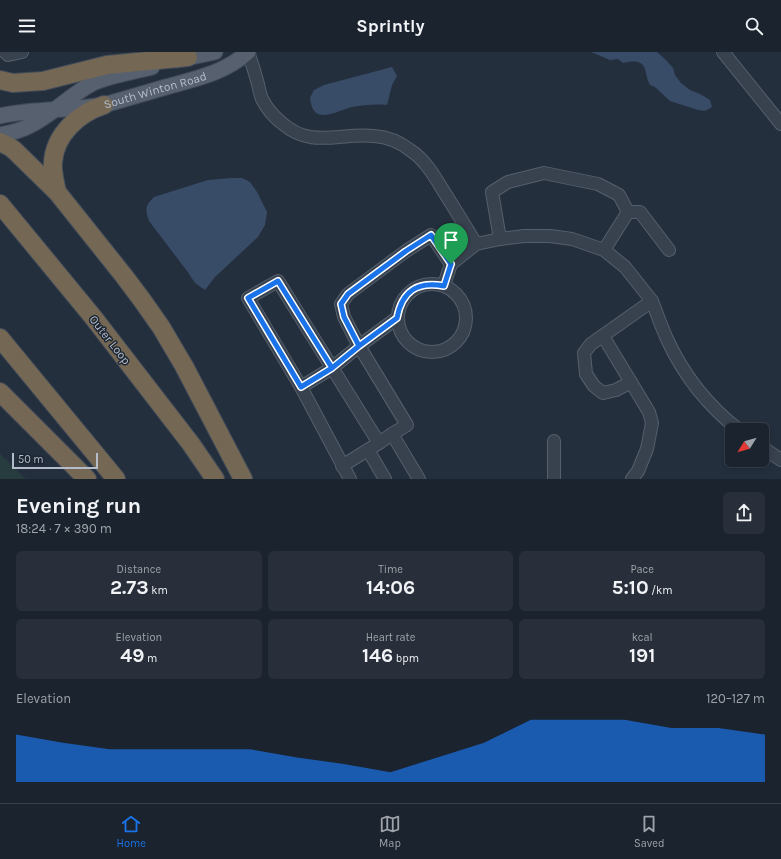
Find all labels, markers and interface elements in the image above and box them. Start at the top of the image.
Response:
icon: menu [16,15,38,37]
text: Sprintly [356,15,425,37]
icon: search [743,15,765,37]
street label: South Winton Road [102,69,208,112]
pin [434,223,468,264]
icon: arrive [440,229,462,251]
street label: Outer Loop [86,313,134,367]
north arrow [725,423,769,467]
map controls [725,423,769,467]
scale bar [12,451,98,470]
text: 50 m [18,453,44,466]
button: share [723,492,765,534]
text: Evening run [16,493,141,519]
text: 18:24 · 7 × 390 m [16,521,112,536]
text: Distance [117,563,161,576]
text: Time [378,563,403,576]
text: Pace [630,563,654,576]
text: 2.73 [110,576,149,599]
text: 14:06 [366,576,415,599]
text: 5:10 [612,576,649,599]
text: km [149,584,168,597]
text: /km [649,584,673,597]
text: Elevation [116,631,162,644]
text: Heart rate [366,631,415,644]
text: kcal [632,631,653,644]
text: 49 [120,644,144,667]
text: 146 [362,644,393,667]
text: 191 [629,644,655,667]
text: m [144,652,157,665]
text: bpm [393,652,419,665]
text: Elevation [16,691,71,706]
text: 120–127 m [706,691,765,706]
tab: Home [117,813,146,850]
tab: Map [379,813,401,850]
tab: Saved [634,813,664,850]

